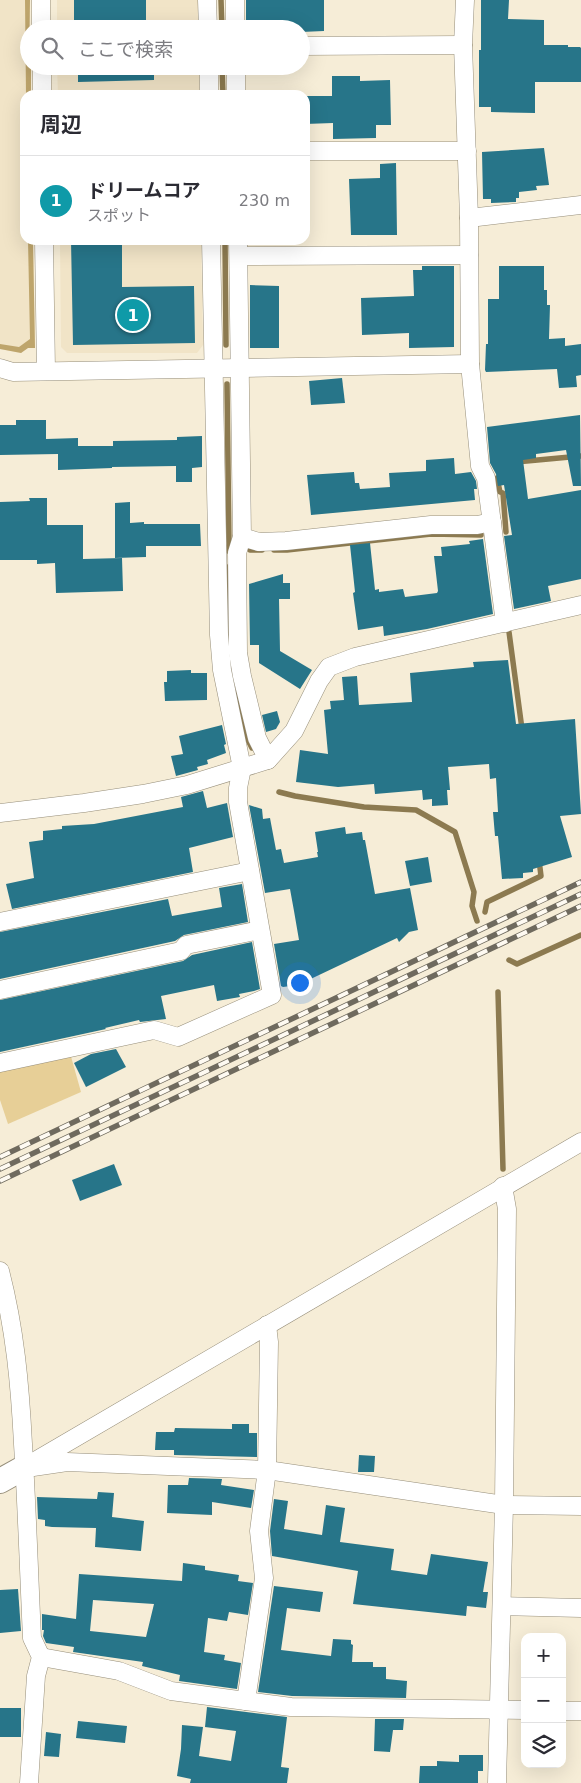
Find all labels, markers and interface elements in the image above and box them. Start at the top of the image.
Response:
search box [20,20,310,75]
icon: search [38,34,66,62]
text: ここで検索 [78,38,173,60]
text: 周辺 [40,113,82,137]
text: ドリームコア [87,179,200,201]
text: 1 [50,191,62,210]
text: 230 m [239,191,290,210]
text: スポット [87,206,151,225]
pin: 1 [117,296,149,334]
your location [287,970,313,996]
map controls [521,1633,566,1768]
button: + [521,1633,566,1678]
button: − [521,1678,566,1723]
button: layers [521,1723,566,1768]

